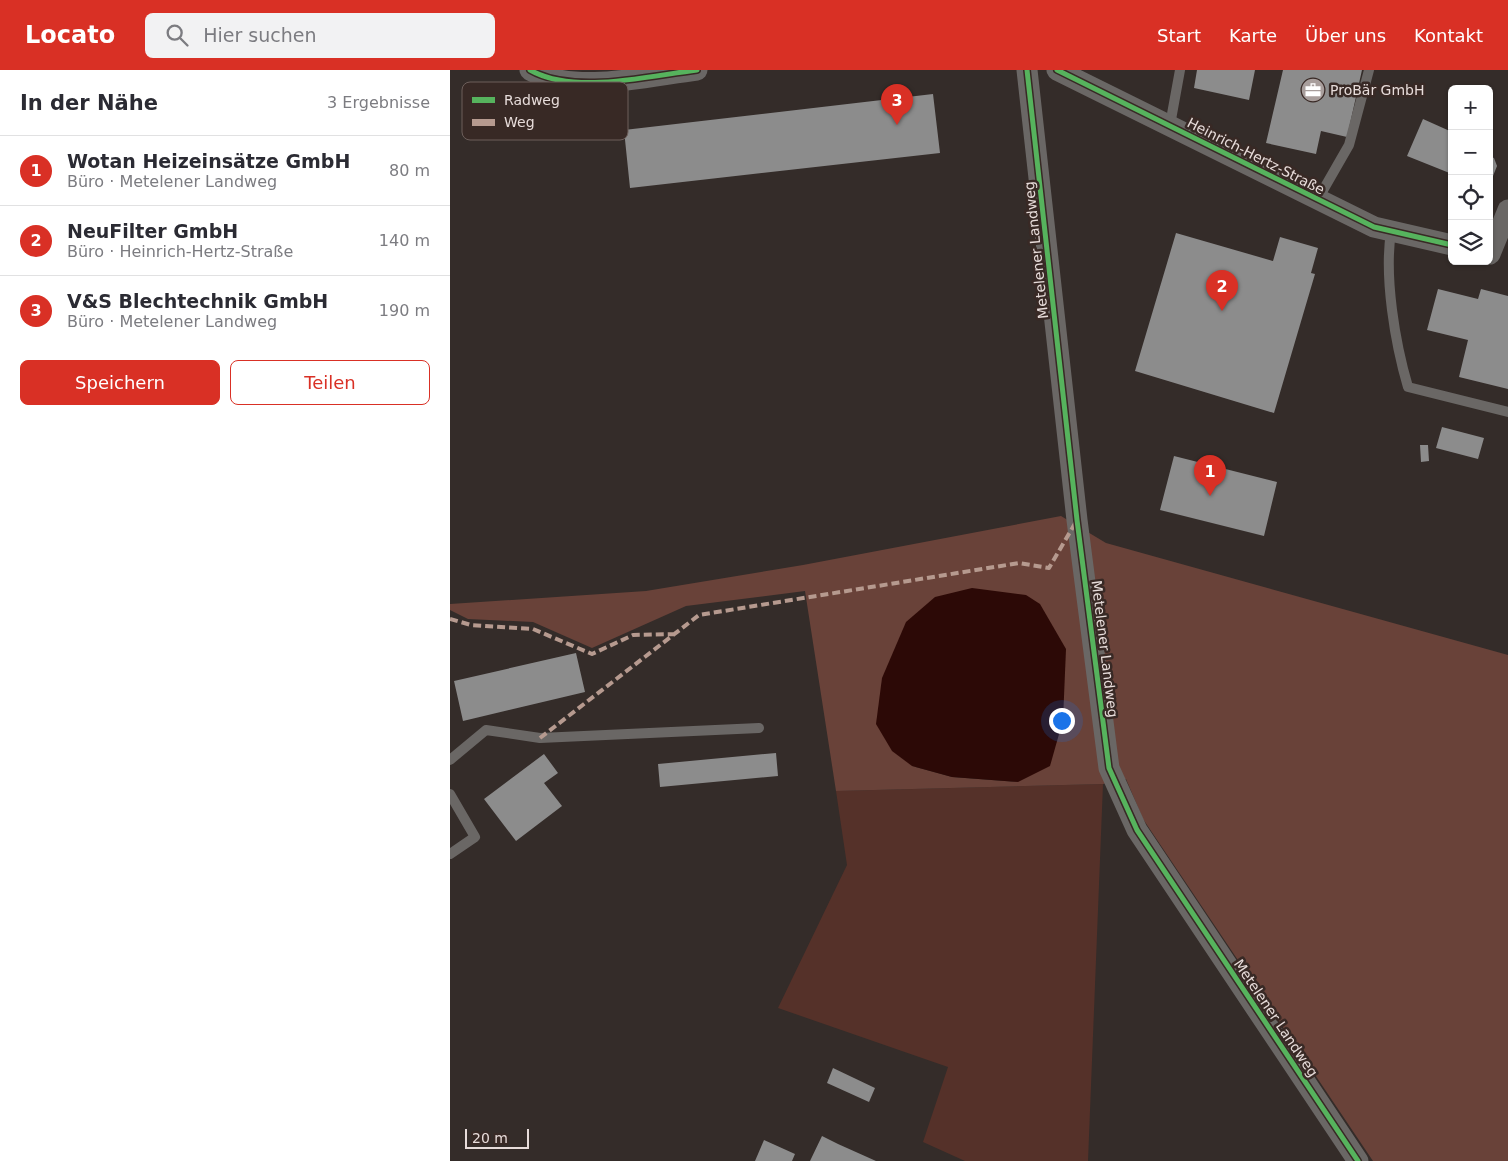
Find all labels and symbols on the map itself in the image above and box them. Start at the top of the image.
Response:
office icon: ProBär GmbH [1300,77,1326,103]
legend [462,82,628,140]
place label: ProBär GmbH [1330,82,1425,98]
pin: 3 [881,84,913,125]
text: Radweg [504,92,560,108]
text: Weg [504,114,535,130]
street label: Heinrich-Hertz-Straße [1185,114,1327,198]
street label: Metelener Landweg [1021,180,1051,320]
pin: 2 [1206,270,1238,311]
pin: 1 [1194,455,1226,496]
street label: Metelener Landweg [1089,579,1121,719]
your location [1049,708,1075,734]
street label: Metelener Landweg [1231,956,1321,1080]
scale bar [465,1126,529,1149]

